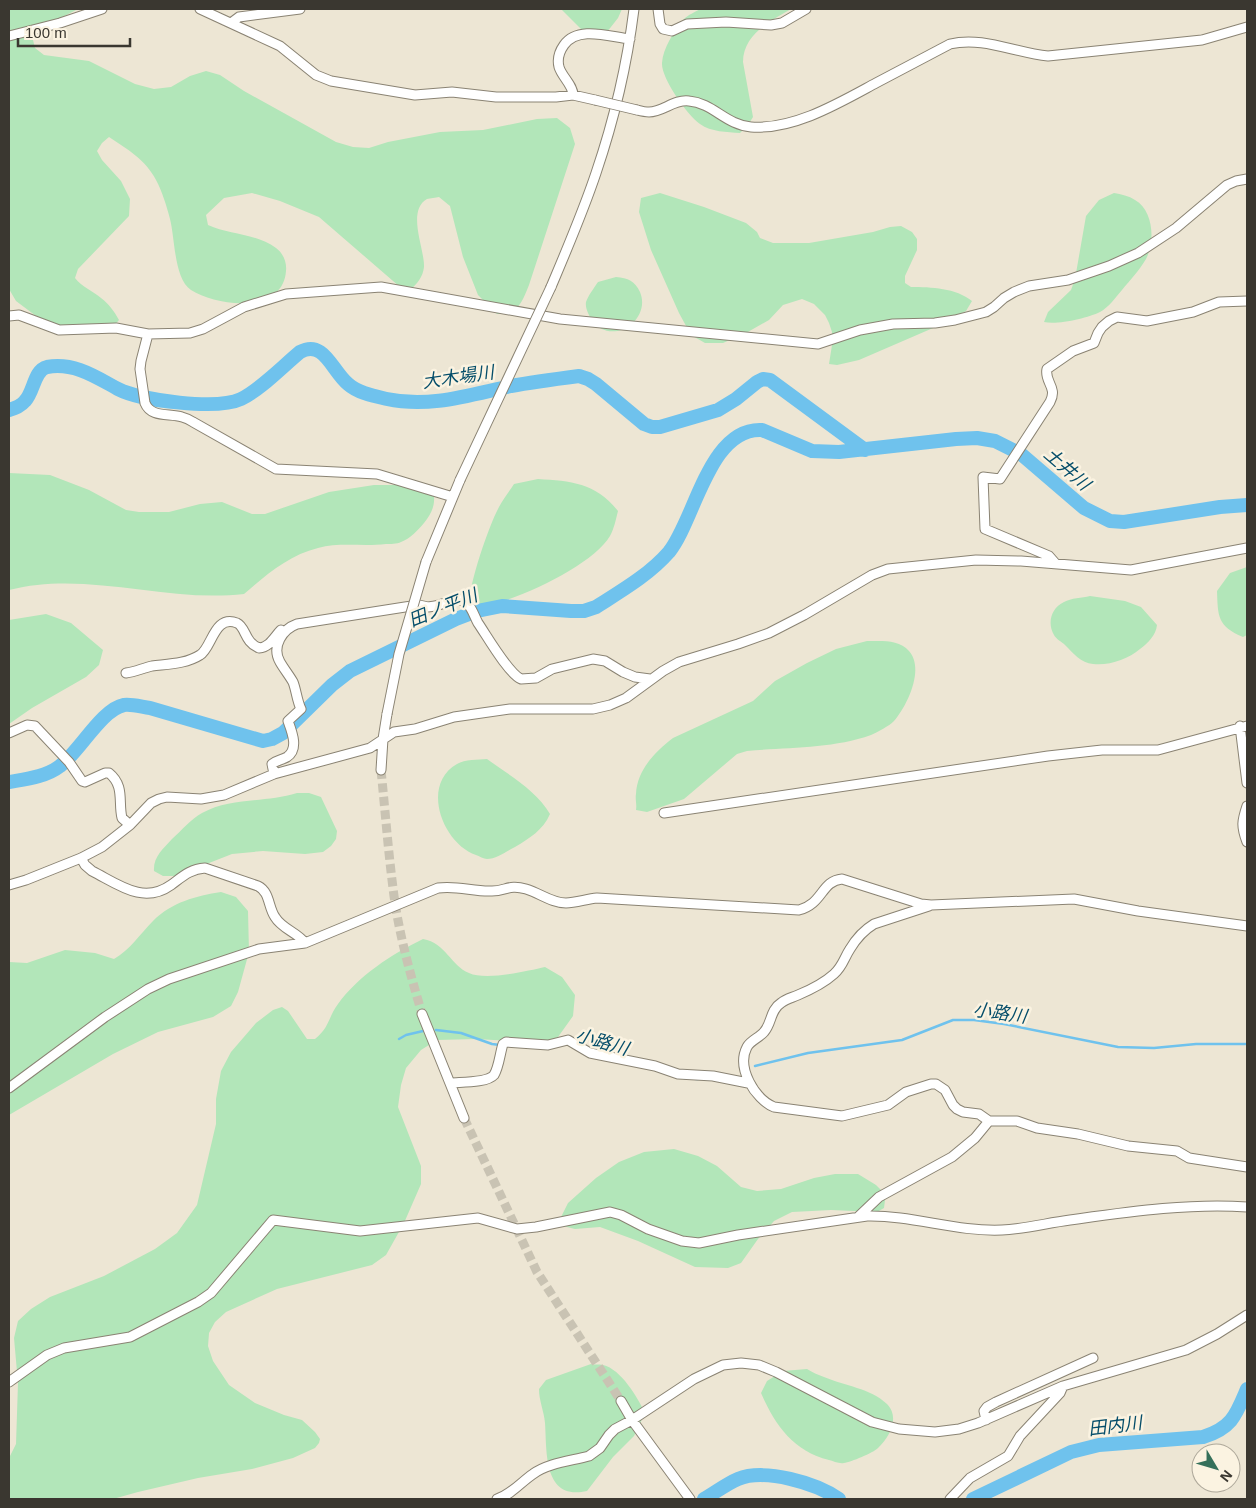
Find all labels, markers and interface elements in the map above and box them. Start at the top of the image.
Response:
scale bar [18,15,130,47]
text: 100 m [25,24,67,41]
water label: 大木場川 [421,362,497,392]
water label: 土井川 [1040,444,1095,496]
water label: 田ノ平川 [406,584,482,631]
water label: 小路川 [972,999,1030,1027]
water label: 小路川 [573,1025,633,1060]
water label: 田内川 [1087,1413,1145,1439]
north arrow [1191,1443,1241,1493]
text: N [1217,1467,1236,1485]

